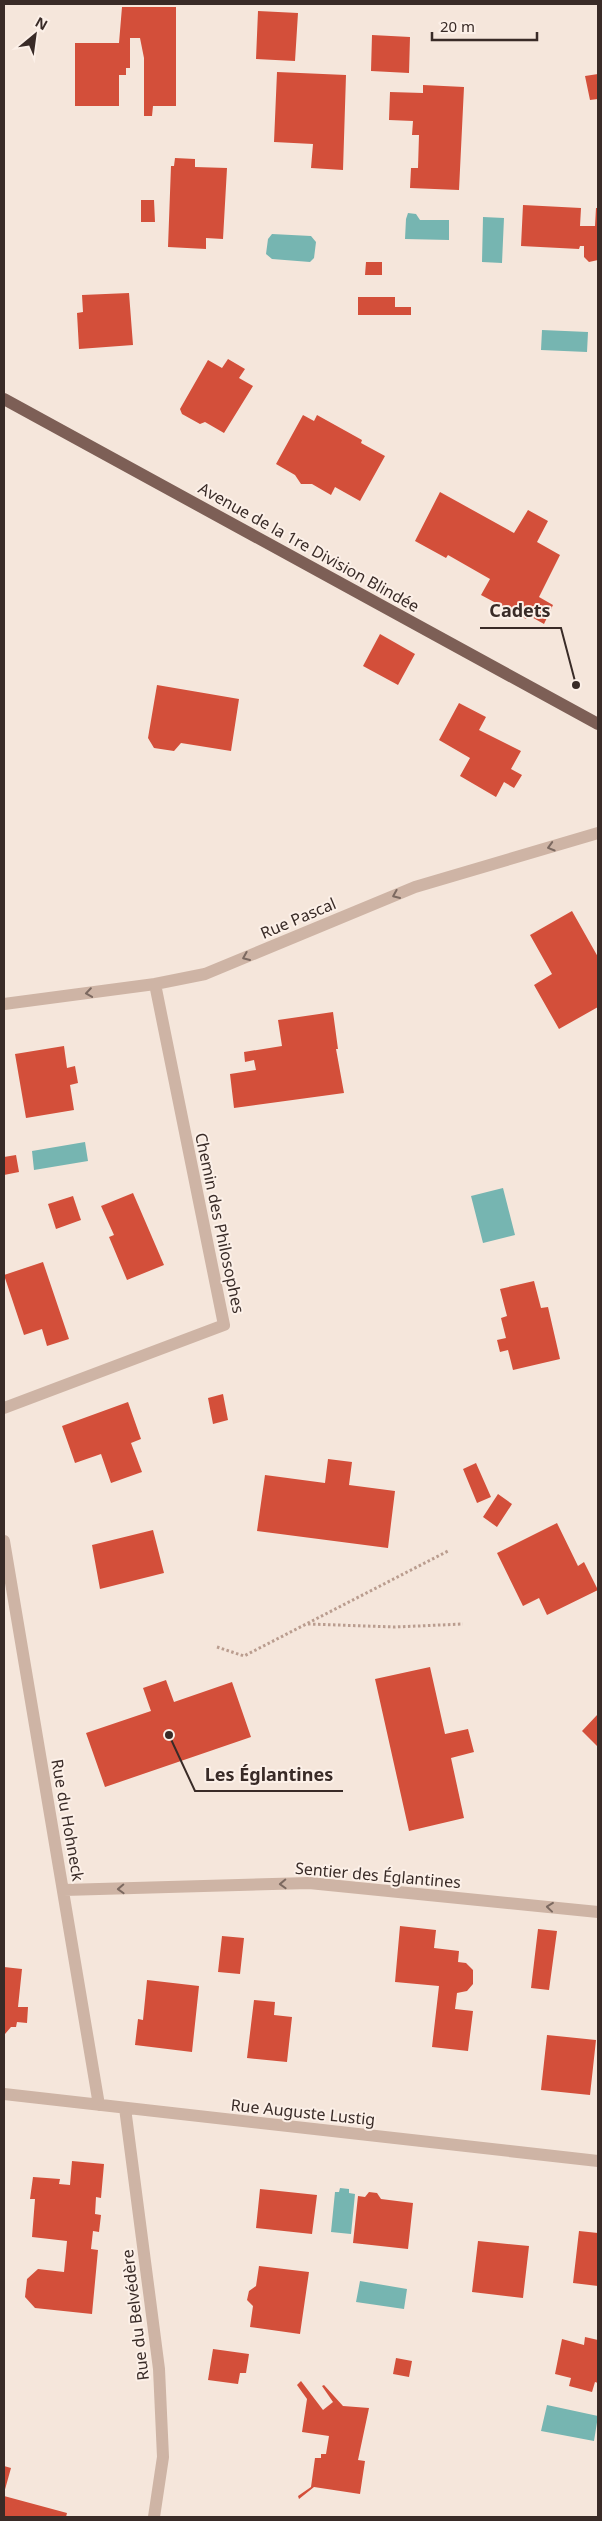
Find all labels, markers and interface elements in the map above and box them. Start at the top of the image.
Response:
north arrow [10,10,60,60]
scale bar [432,10,537,42]
text: N [32,12,51,34]
text: 20 m [440,16,475,36]
street label: Avenue de la 1re Division Blindée [195,477,423,617]
callout: Cadets [480,595,561,628]
text: Cadets [489,598,551,622]
one-way arrow [548,841,556,851]
one-way arrow [392,888,401,899]
street label: Rue Pascal [257,892,339,944]
one-way arrow [242,951,251,962]
one-way arrow [85,987,93,998]
street label: Chemin des Philosophes [190,1131,250,1315]
street label: Rue du Hohneck [46,1757,90,1883]
callout: Les Églantines [195,1758,343,1791]
text: Les Églantines [205,1762,333,1786]
street label: Sentier des Églantines [294,1857,462,1893]
one-way arrow [279,1879,287,1889]
one-way arrow [117,1883,125,1894]
one-way arrow [545,1902,553,1913]
street label: Rue Auguste Lustig [230,2093,376,2131]
street label: Rue du Belvédère [116,2248,154,2382]

